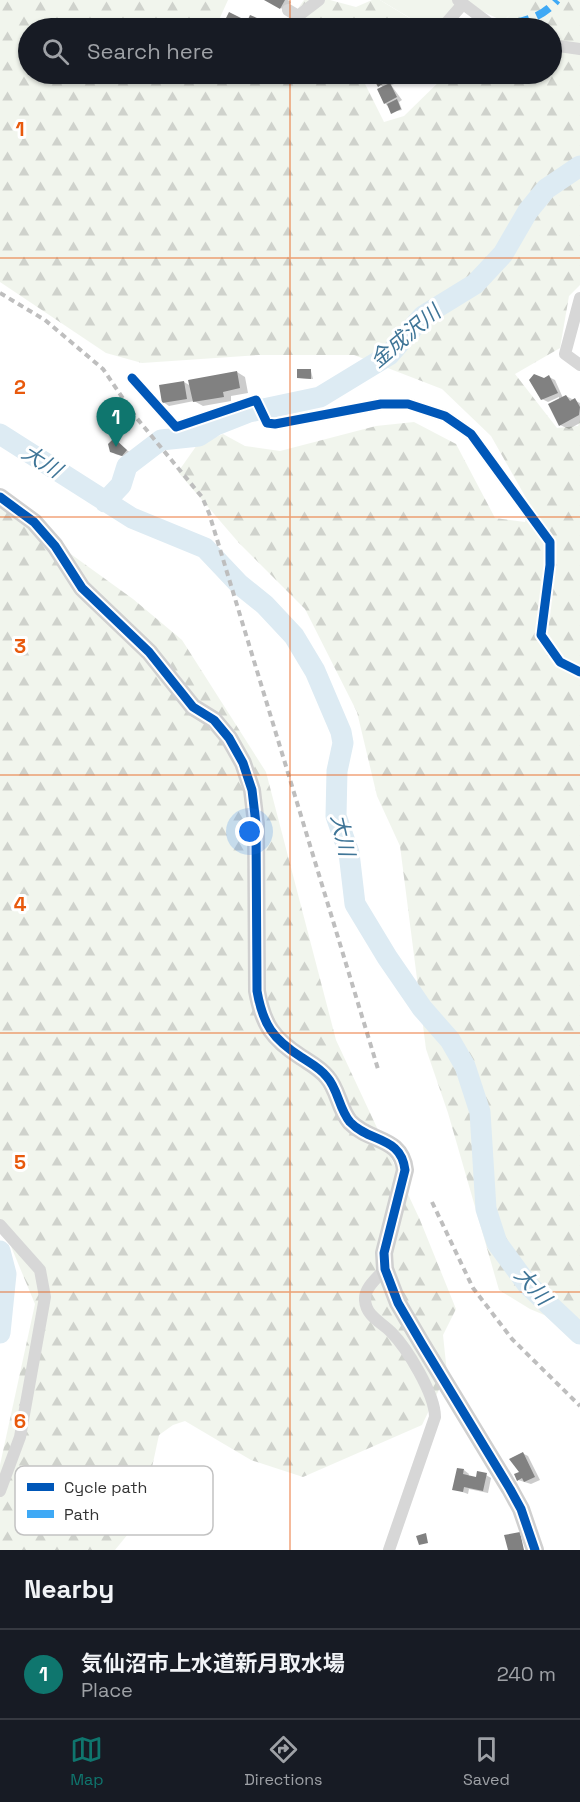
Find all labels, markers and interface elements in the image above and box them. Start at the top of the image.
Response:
search box [18,18,562,84]
icon: search [39,35,72,68]
text: Search here [87,37,214,65]
text: 1 [15,116,25,142]
water label: 金成沢川 [364,297,447,373]
text: 2 [14,374,26,400]
pin: 1 [96,398,136,447]
water label: 大川 [17,438,69,485]
text: 3 [14,633,26,659]
water label: 大川 [325,812,361,860]
your location [235,817,264,846]
text: 4 [14,891,27,917]
text: 5 [14,1149,26,1175]
water label: 大川 [509,1261,558,1312]
text: 6 [14,1408,26,1434]
legend [15,1466,213,1535]
text: Cycle path [64,1477,147,1498]
text: Path [64,1504,99,1525]
text: Nearby [24,1572,114,1606]
text: 気仙沼市上水道新月取水場 [81,1649,345,1677]
text: 1 [39,1661,48,1687]
text: 240 m [497,1661,556,1687]
text: Place [81,1677,133,1703]
tab: Map [70,1733,104,1790]
tab: Directions [244,1733,323,1790]
tab: Saved [463,1733,510,1790]

